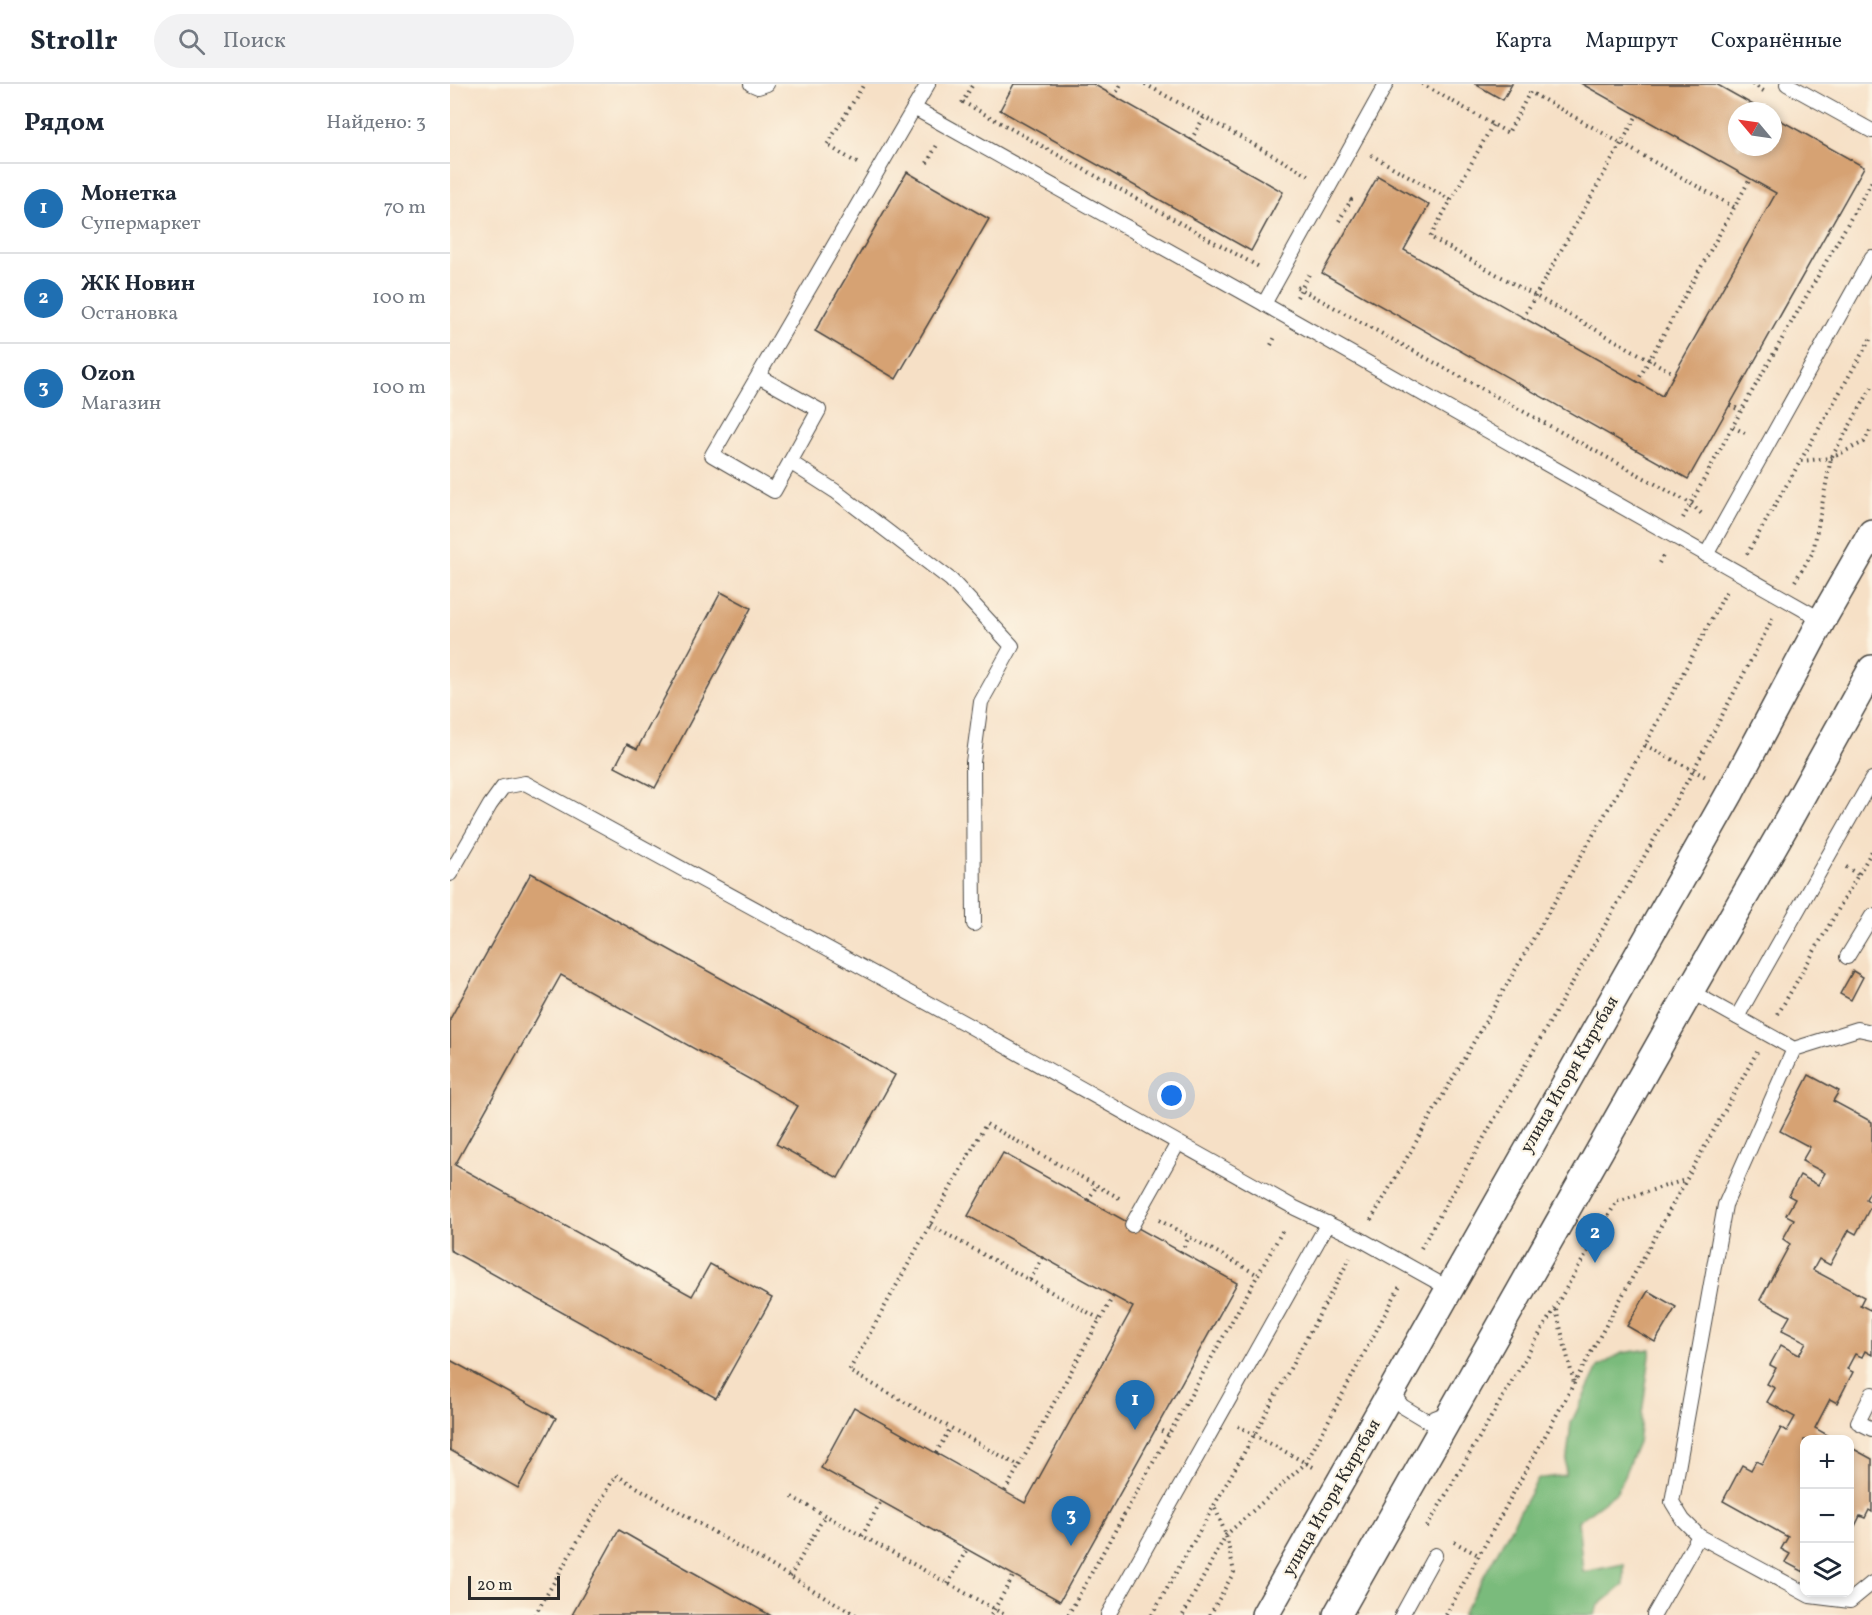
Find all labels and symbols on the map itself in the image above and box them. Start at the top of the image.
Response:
north arrow [1728,102,1782,156]
street label: улица Игоря Киртбая [1515,992,1625,1158]
your location [1157,1081,1186,1110]
pin: 2 [1576,1214,1614,1263]
pin: 1 [1116,1380,1154,1430]
street label: улица Игоря Киртбая [1277,1415,1387,1581]
pin: 3 [1052,1496,1090,1546]
scale bar [468,1573,560,1600]

